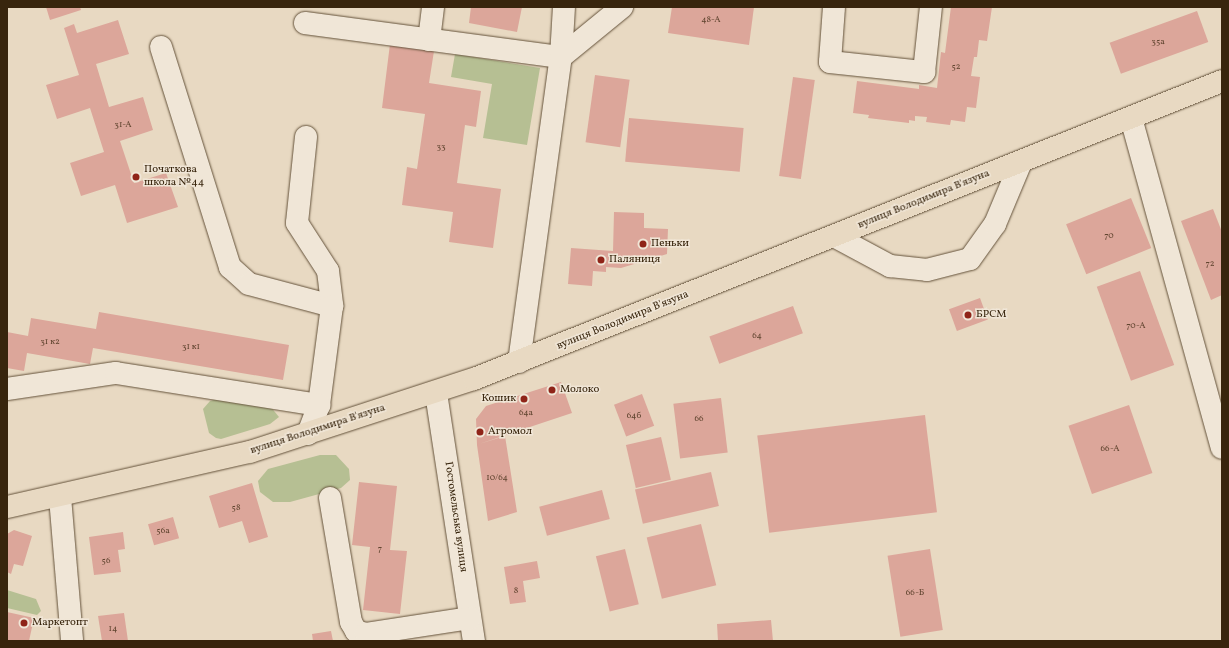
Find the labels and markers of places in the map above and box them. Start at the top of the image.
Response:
place label: Початкова школа №44 [144,164,204,190]
marker: Початкова школа №44 [131,172,141,182]
place label: Пеньки [651,237,689,251]
marker: Пеньки [638,239,648,249]
place label: Паляниця [609,253,660,267]
marker: Паляниця [596,255,606,265]
place label: БРСМ [976,308,1007,322]
marker: БРСМ [963,310,973,320]
place label: Молоко [560,383,599,397]
marker: Молоко [547,385,557,395]
place label: Кошик [481,392,516,406]
marker: Кошик [519,394,529,404]
place label: Агромол [488,425,532,439]
marker: Агромол [475,427,485,437]
place label: Маркетопт [32,616,88,630]
marker: Маркетопт [19,618,29,628]

